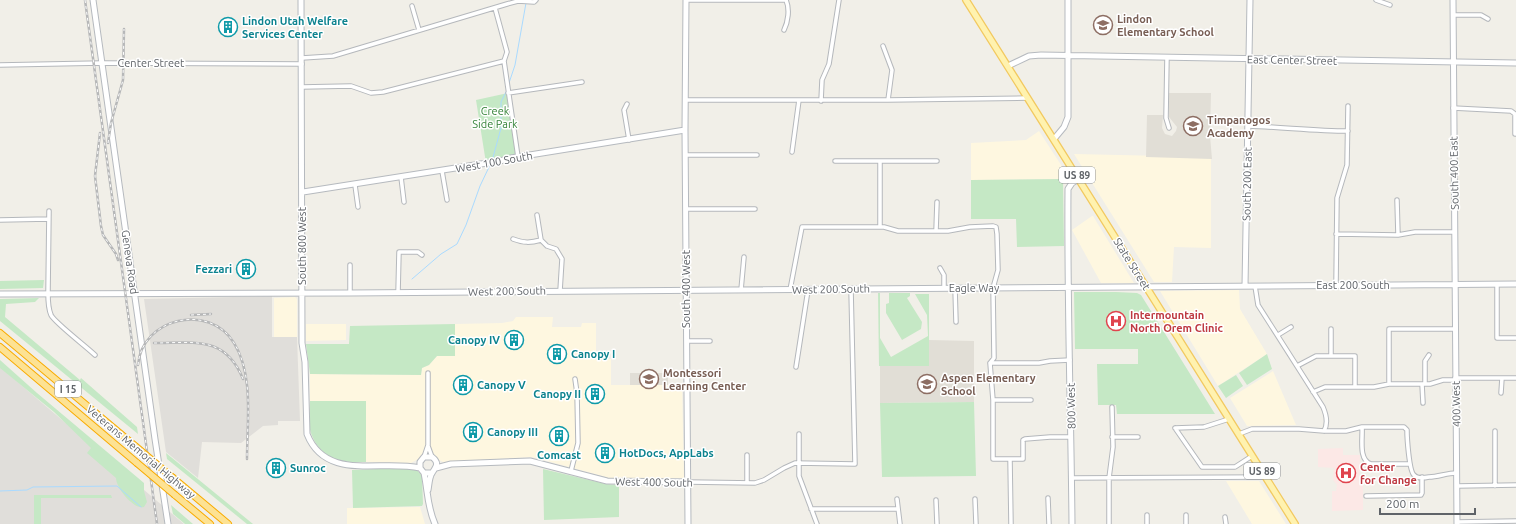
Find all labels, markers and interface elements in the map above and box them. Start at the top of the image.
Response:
place label: Lindon Elementary School [1117,13,1215,38]
school or university icon: Lindon Elementary School [1092,14,1114,36]
place label: Lindon Utah Welfare Services Center [242,15,348,40]
building icon: Lindon Utah Welfare Services Center [217,16,239,38]
street label: East Center Street [1247,53,1338,67]
street label: Center Street [118,57,185,69]
park label: Creek Side Park [472,105,518,130]
place label: Timpanogos Academy [1207,114,1270,139]
school or university icon: Timpanogos Academy [1182,115,1204,137]
street label: South 400 East [1447,135,1461,210]
street label: South 200 East [1240,146,1254,221]
street label: West 100 South [455,149,533,175]
road number: US 89 [1059,167,1095,183]
street label: South 800 West [296,206,308,285]
street label: Geneva Road [120,229,140,295]
street label: State Street [1111,236,1153,293]
street label: South 400 West [680,249,692,328]
building icon: Fezzari [235,258,257,280]
place label: Fezzari [195,263,232,275]
street label: East 200 South [1316,279,1390,291]
street label: West 200 South [792,282,870,296]
street label: Eagle Way [949,282,1000,294]
street label: West 200 South [468,284,546,298]
place label: Intermountain North Orem Clinic [1130,309,1224,334]
hospital icon: Intermountain North Orem Clinic [1105,310,1127,332]
building icon: Canopy IV [503,329,525,351]
place label: Canopy IV [448,334,500,346]
building icon: Canopy I [546,343,568,365]
place label: Canopy I [571,348,615,360]
place label: Montessori Learning Center [663,367,746,392]
school or university icon: Montessori Learning Center [638,368,660,390]
place label: Aspen Elementary School [941,372,1036,397]
school or university icon: Aspen Elementary School [916,373,938,395]
building icon: Canopy V [452,374,474,396]
place label: Canopy V [477,379,526,391]
street label: 400 West [1450,380,1462,427]
road number: I 15 [55,381,81,397]
street label: 800 West [1065,382,1077,429]
building icon: Canopy II [584,383,606,405]
place label: Canopy II [533,388,581,400]
street label: Veterans Memorial Highway [84,403,198,501]
building icon: Canopy III [462,421,484,443]
building icon: Comcast [548,425,570,447]
place label: Canopy III [487,426,538,438]
building icon: HotDocs, AppLabs [594,442,616,464]
place label: HotDocs, AppLabs [619,447,714,459]
place label: Comcast [537,449,581,461]
building icon: Sunroc [265,457,287,479]
place label: Center for Change [1360,461,1417,486]
place label: Sunroc [290,462,326,474]
hospital icon: Center for Change [1335,462,1357,484]
road number: US 89 [1244,463,1280,479]
street label: West 400 South [615,475,693,489]
scale bar [1380,490,1475,516]
text: 200 m [1386,497,1419,510]

